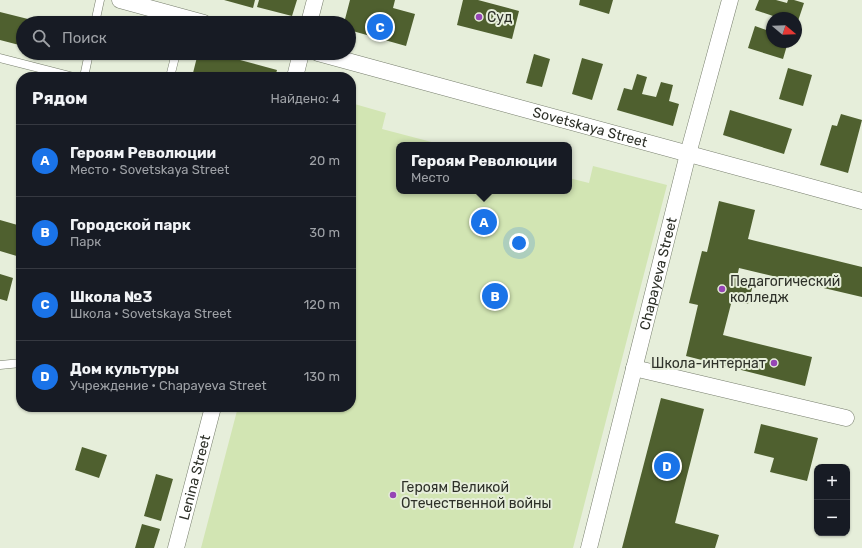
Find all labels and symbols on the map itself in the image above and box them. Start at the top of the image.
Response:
place label: Суд [487,9,512,26]
pin: C [367,12,393,42]
marker: Суд [474,12,484,22]
north arrow [766,12,802,48]
street label: Sovetskaya Street [531,103,650,151]
pin: A [471,207,497,237]
street label: Chapayeva Street [636,215,680,332]
your location [509,233,529,253]
place label: Педагогический колледж [730,273,840,306]
pin: B [482,281,508,311]
marker: Педагогический колледж [717,284,727,294]
place label: Школа-интернат [651,355,766,372]
marker: Школа-интернат [769,358,779,368]
street label: Lenina Street [175,432,214,522]
pin: D [654,451,680,481]
place label: Героям Великой Отечественной войны [401,479,552,512]
marker: Героям Великой Отечественной войны [388,490,398,500]

